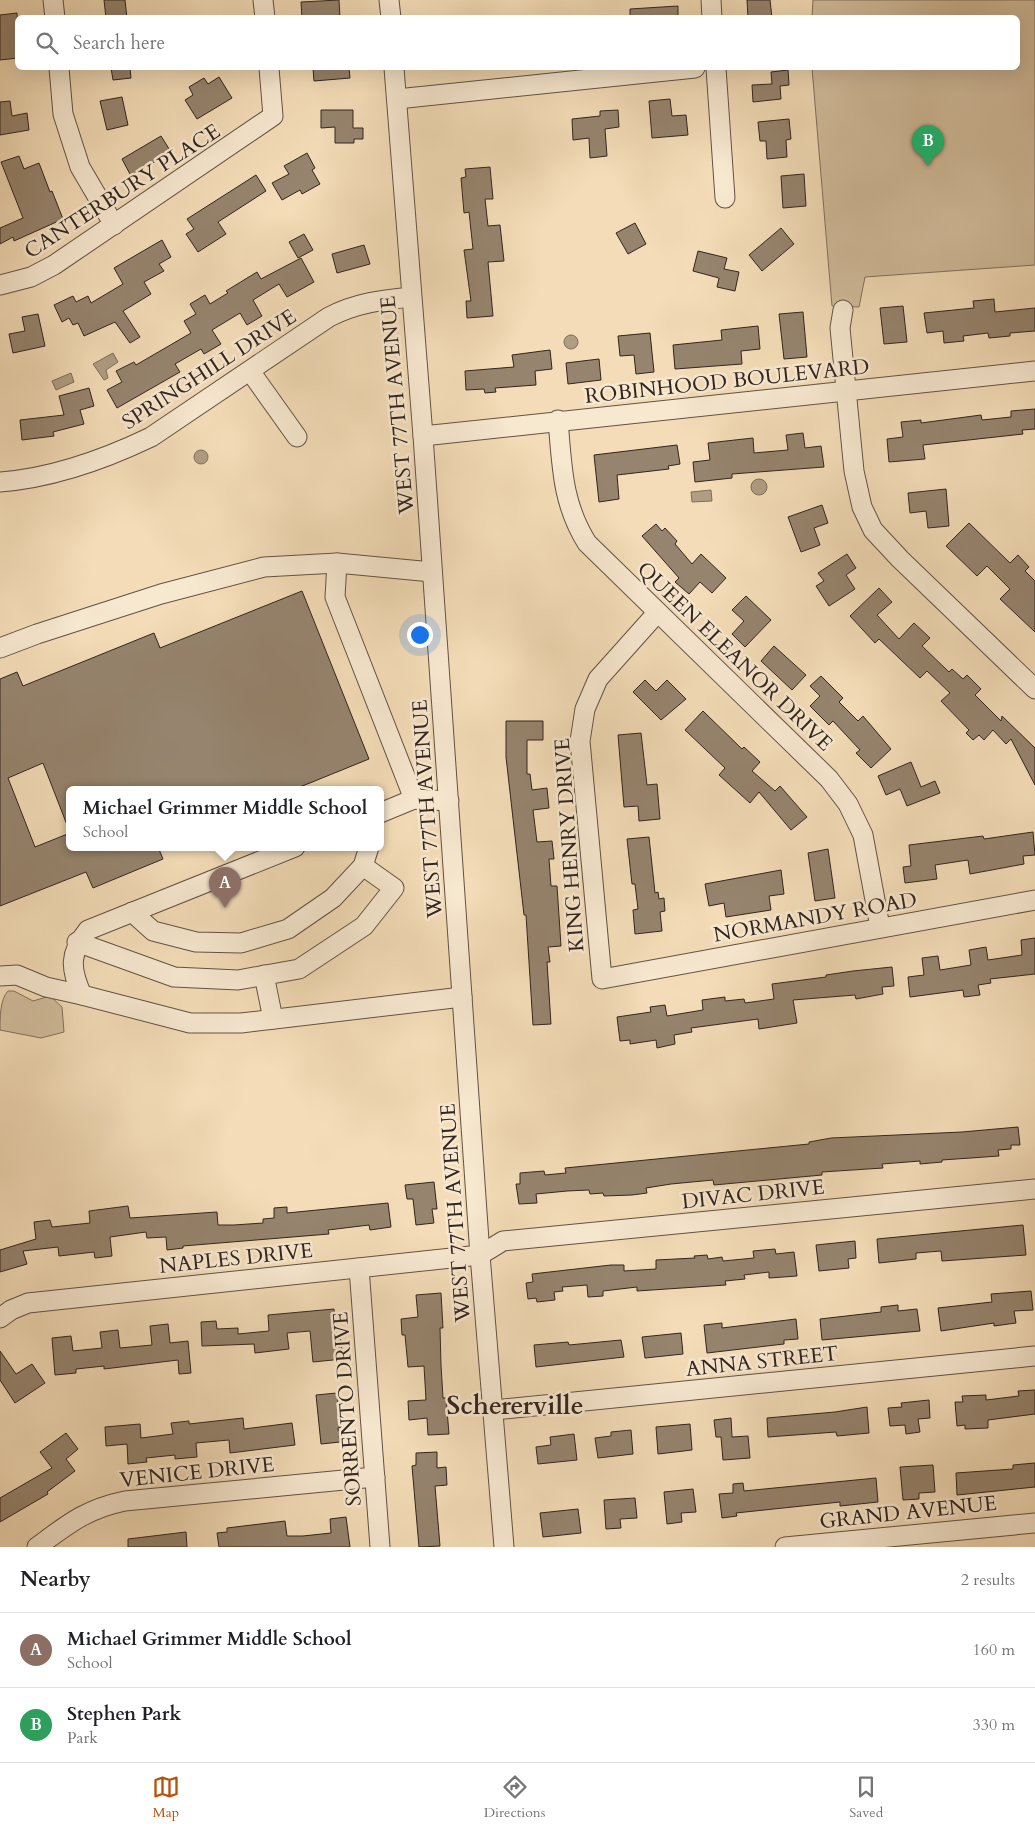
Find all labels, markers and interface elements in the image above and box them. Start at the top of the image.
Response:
search box [15,15,1020,70]
icon: search [33,29,61,57]
text: Search here [73,30,165,56]
street label: CANTERBURY PLACE [19,117,226,266]
pin: B [912,125,944,166]
street label: WEST 77TH AVENUE [373,294,422,516]
street label: SPRINGHILL DRIVE [117,302,302,437]
street label: ROBINHOOD BOULEVARD [583,352,871,411]
street label: QUEEN ELEANOR DRIVE [630,555,839,758]
your location [407,622,433,648]
street label: WEST 77TH AVENUE [405,699,450,920]
street label: KING HENRY DRIVE [548,737,591,953]
popup [66,786,384,851]
text: Michael Grimmer Middle School [83,795,367,821]
text: School [83,821,128,843]
pin: A [209,867,241,908]
street label: NORMANDY ROAD [711,885,919,950]
street label: WEST 77TH AVENUE [433,1103,478,1324]
street label: DIVAC DRIVE [680,1173,826,1216]
street label: NAPLES DRIVE [158,1236,314,1281]
street label: SORRENTO DRIVE [326,1311,369,1507]
street label: ANNA STREET [684,1339,840,1384]
district label: Schererville [446,1388,584,1423]
street label: VENICE DRIVE [118,1450,276,1495]
street label: GRAND AVENUE [818,1489,998,1536]
text: Nearby [20,1565,91,1594]
text: 2 results [961,1569,1015,1591]
text: Michael Grimmer Middle School [67,1626,352,1652]
text: A [30,1639,42,1661]
text: 160 m [973,1639,1015,1661]
text: School [67,1652,112,1674]
text: Stephen Park [67,1701,181,1727]
text: B [30,1714,42,1736]
text: 330 m [973,1714,1015,1736]
text: Park [67,1727,98,1749]
tab: Map [152,1773,180,1822]
tab: Directions [484,1773,545,1822]
tab: Saved [849,1773,883,1822]

